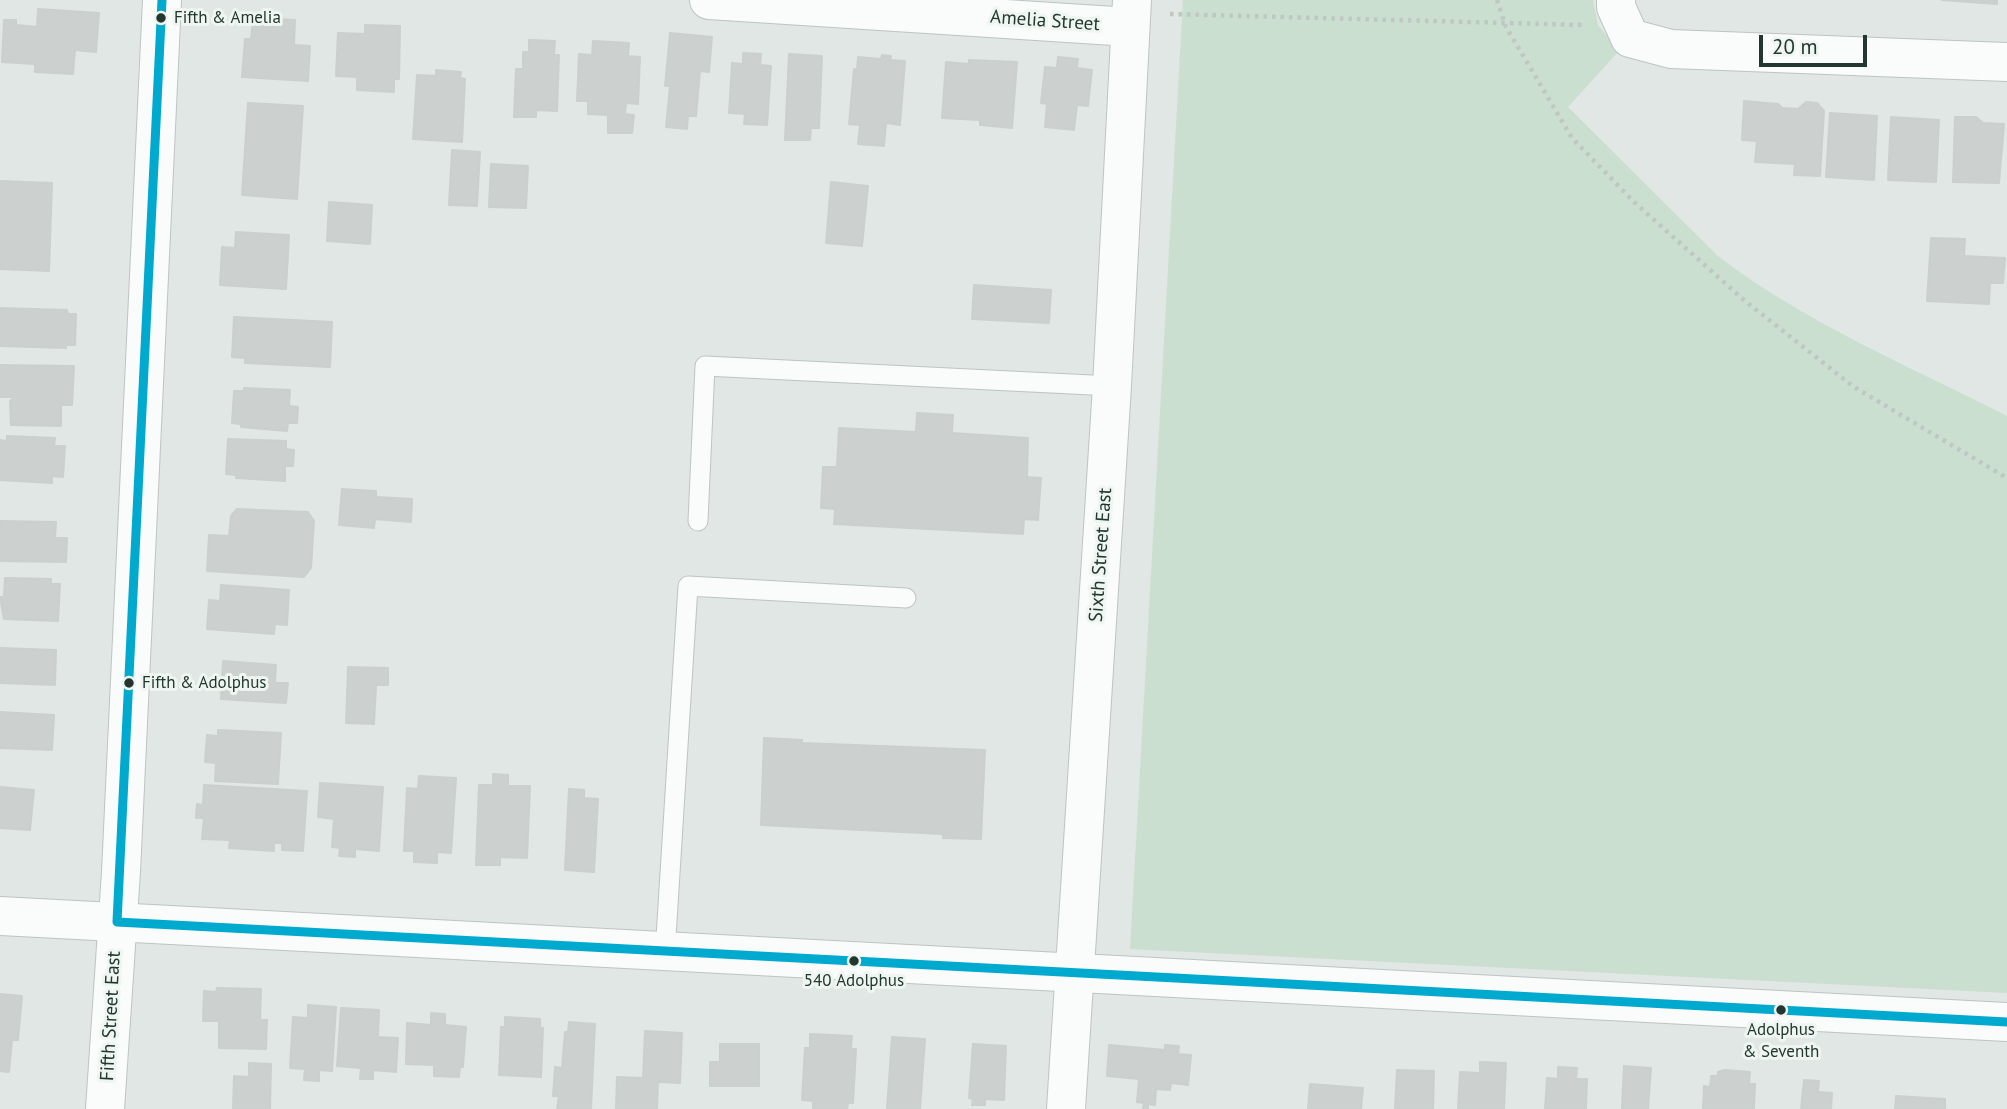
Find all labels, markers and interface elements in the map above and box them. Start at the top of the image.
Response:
street label: Amelia Street [989,6,1101,36]
place label: Fifth & Amelia [174,8,281,28]
marker: Fifth & Amelia [154,11,168,25]
scale bar [1762,21,1870,65]
text: 20 m [1772,33,1818,60]
street label: Sixth Street East [1085,487,1117,623]
place label: Fifth & Adolphus [142,673,266,693]
marker: Fifth & Adolphus [122,676,136,690]
street label: Fifth Street East [96,950,126,1082]
marker: 540 Adolphus [847,954,861,968]
place label: 540 Adolphus [804,971,904,991]
marker: Adolphus & Seventh [1774,1003,1788,1017]
place label: Adolphus & Seventh [1743,1020,1819,1060]

